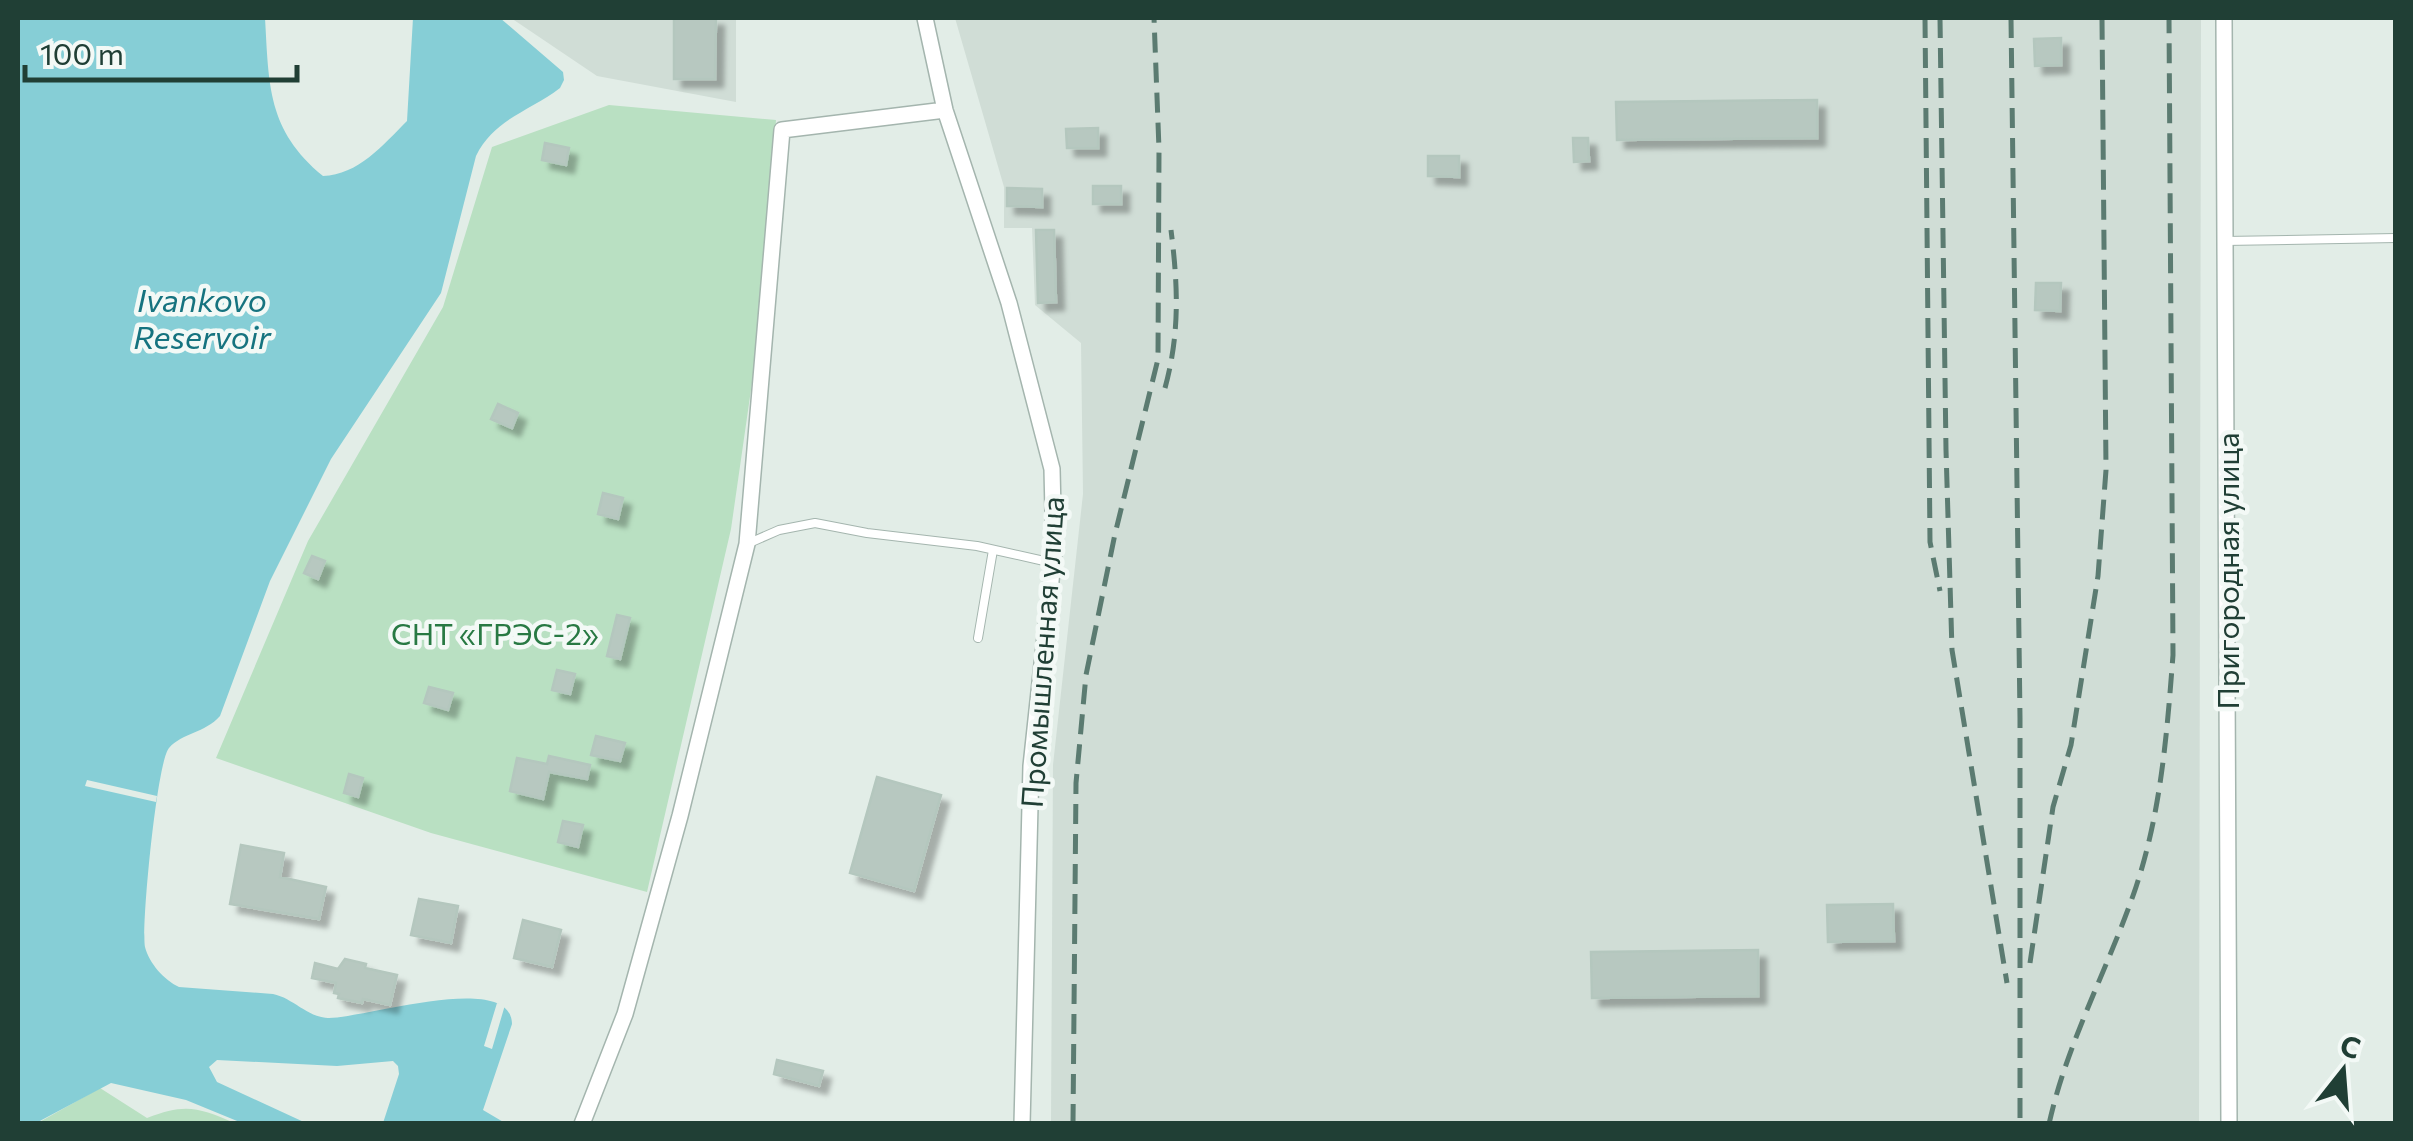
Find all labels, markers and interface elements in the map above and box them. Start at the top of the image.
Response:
scale bar [25,20,298,82]
text: 100 m [40,34,124,71]
water label: Ivankovo Reservoir [133,279,272,356]
street label: Пригородная улица [2208,432,2245,710]
street label: Промышленная улица [1012,495,1070,809]
park label: СНТ «ГРЭС-2» [391,614,599,651]
north arrow [2293,1021,2393,1121]
text: С [2336,1027,2365,1065]

